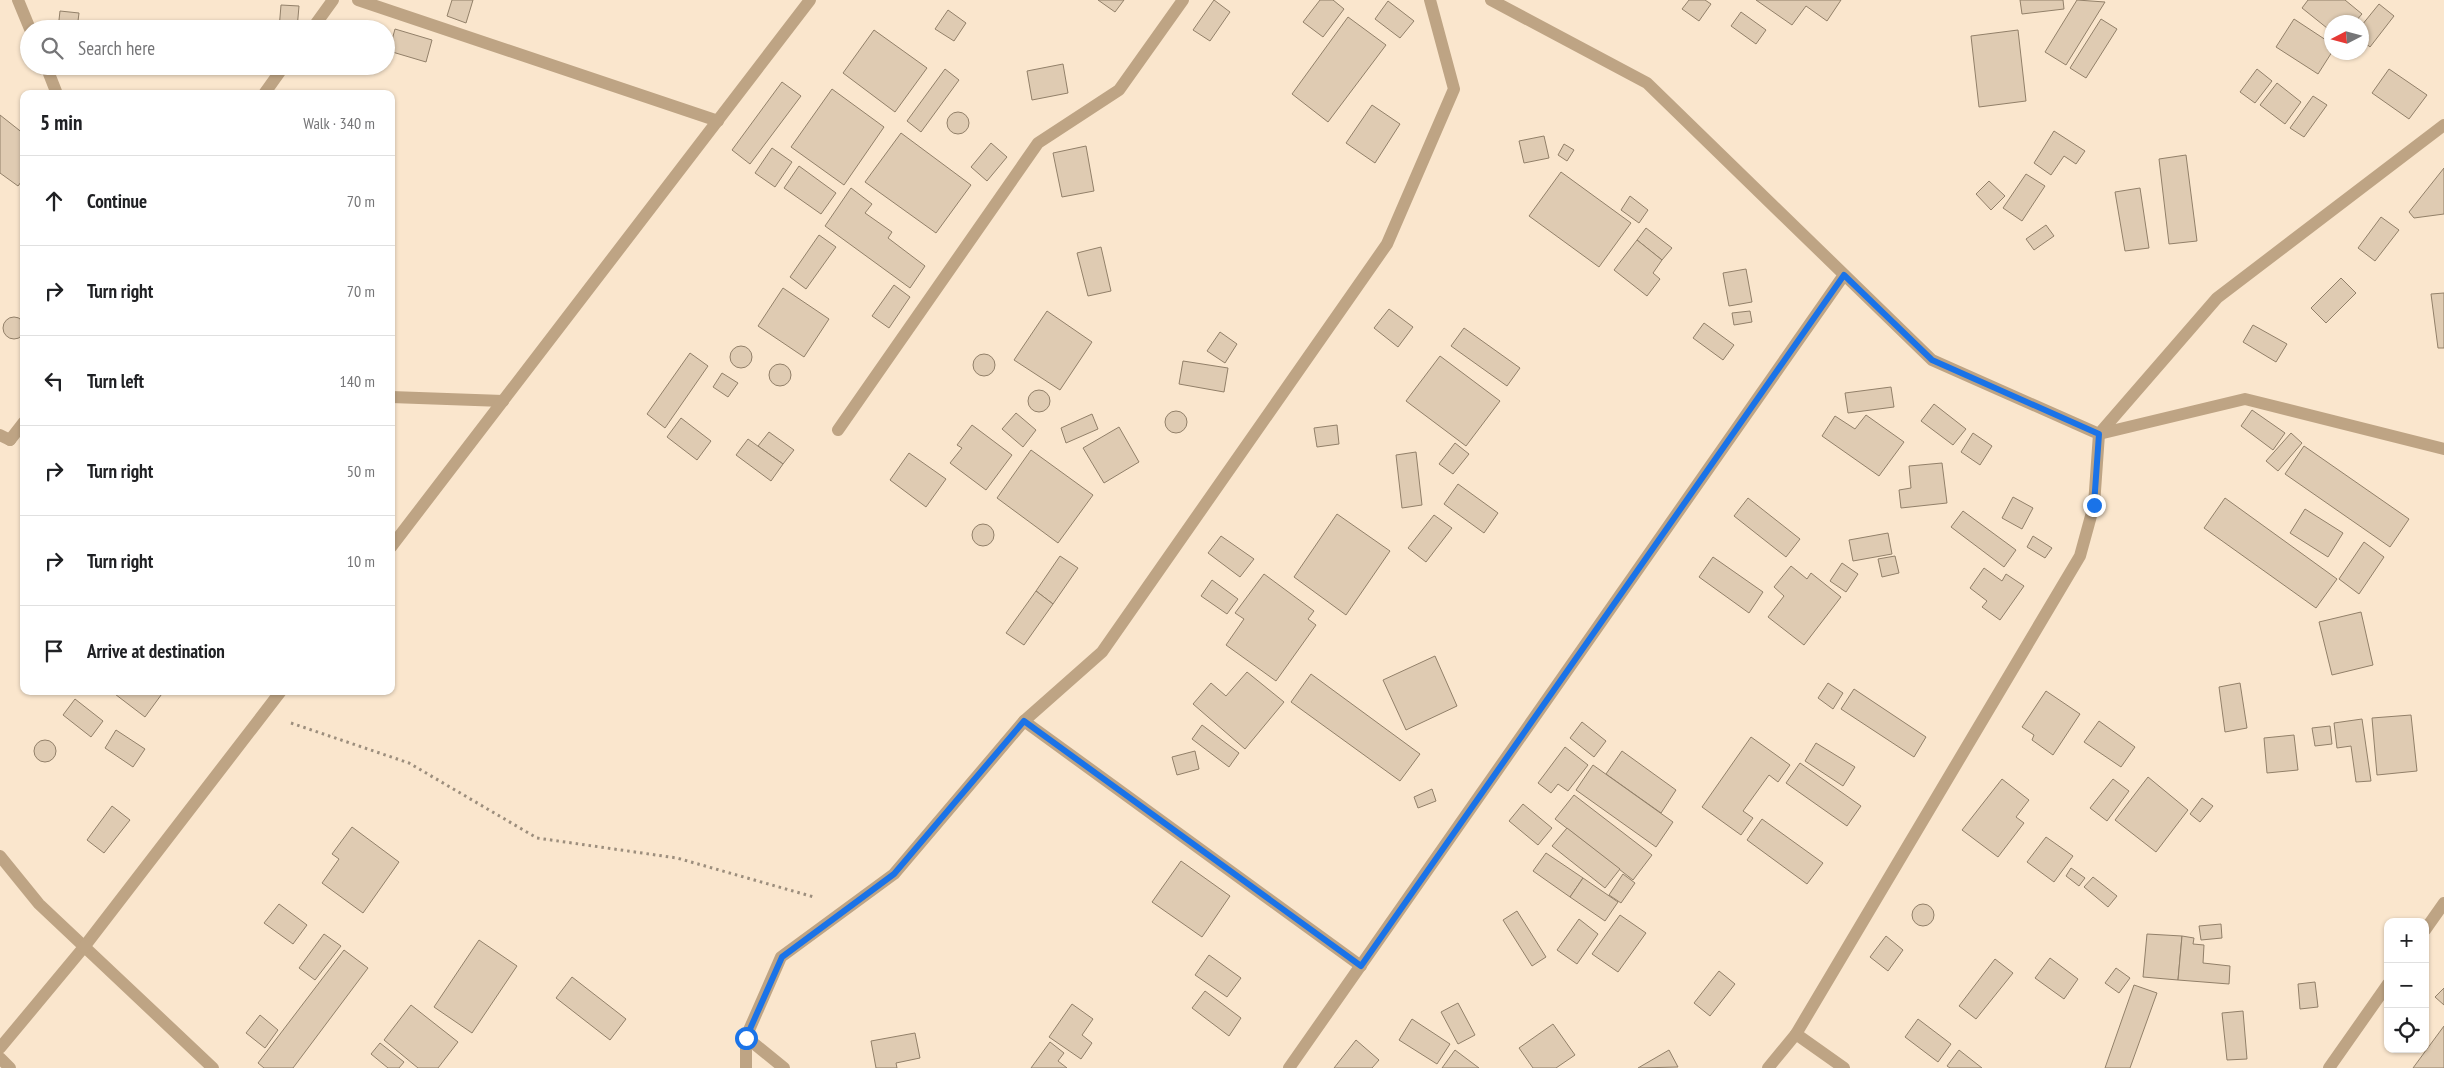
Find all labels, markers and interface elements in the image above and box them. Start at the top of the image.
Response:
north arrow [2324,15,2369,60]
search box [20,20,395,75]
icon: search [38,34,66,62]
text: Search here [78,36,155,60]
text: 5 min [40,109,82,136]
text: Walk · 340 m [303,113,375,133]
icon: ahead [40,187,68,215]
text: Continue [87,189,147,213]
text: 70 m [347,191,375,211]
icon: right [40,277,68,305]
text: Turn right [87,279,153,303]
text: 70 m [347,281,375,301]
icon: left [40,367,68,395]
text: Turn left [87,369,144,393]
text: 140 m [340,371,375,391]
icon: right [40,457,68,485]
text: Turn right [87,459,153,483]
text: 50 m [347,461,375,481]
route end [2083,494,2106,517]
icon: right [40,547,68,575]
text: Turn right [87,549,153,573]
text: 10 m [347,551,375,571]
icon: arrive [40,637,68,665]
text: Arrive at destination [87,639,225,663]
map controls [2384,918,2429,1053]
button: + [2384,918,2429,963]
button: − [2384,963,2429,1008]
button: locate [2384,1008,2429,1053]
route start [735,1027,758,1050]

